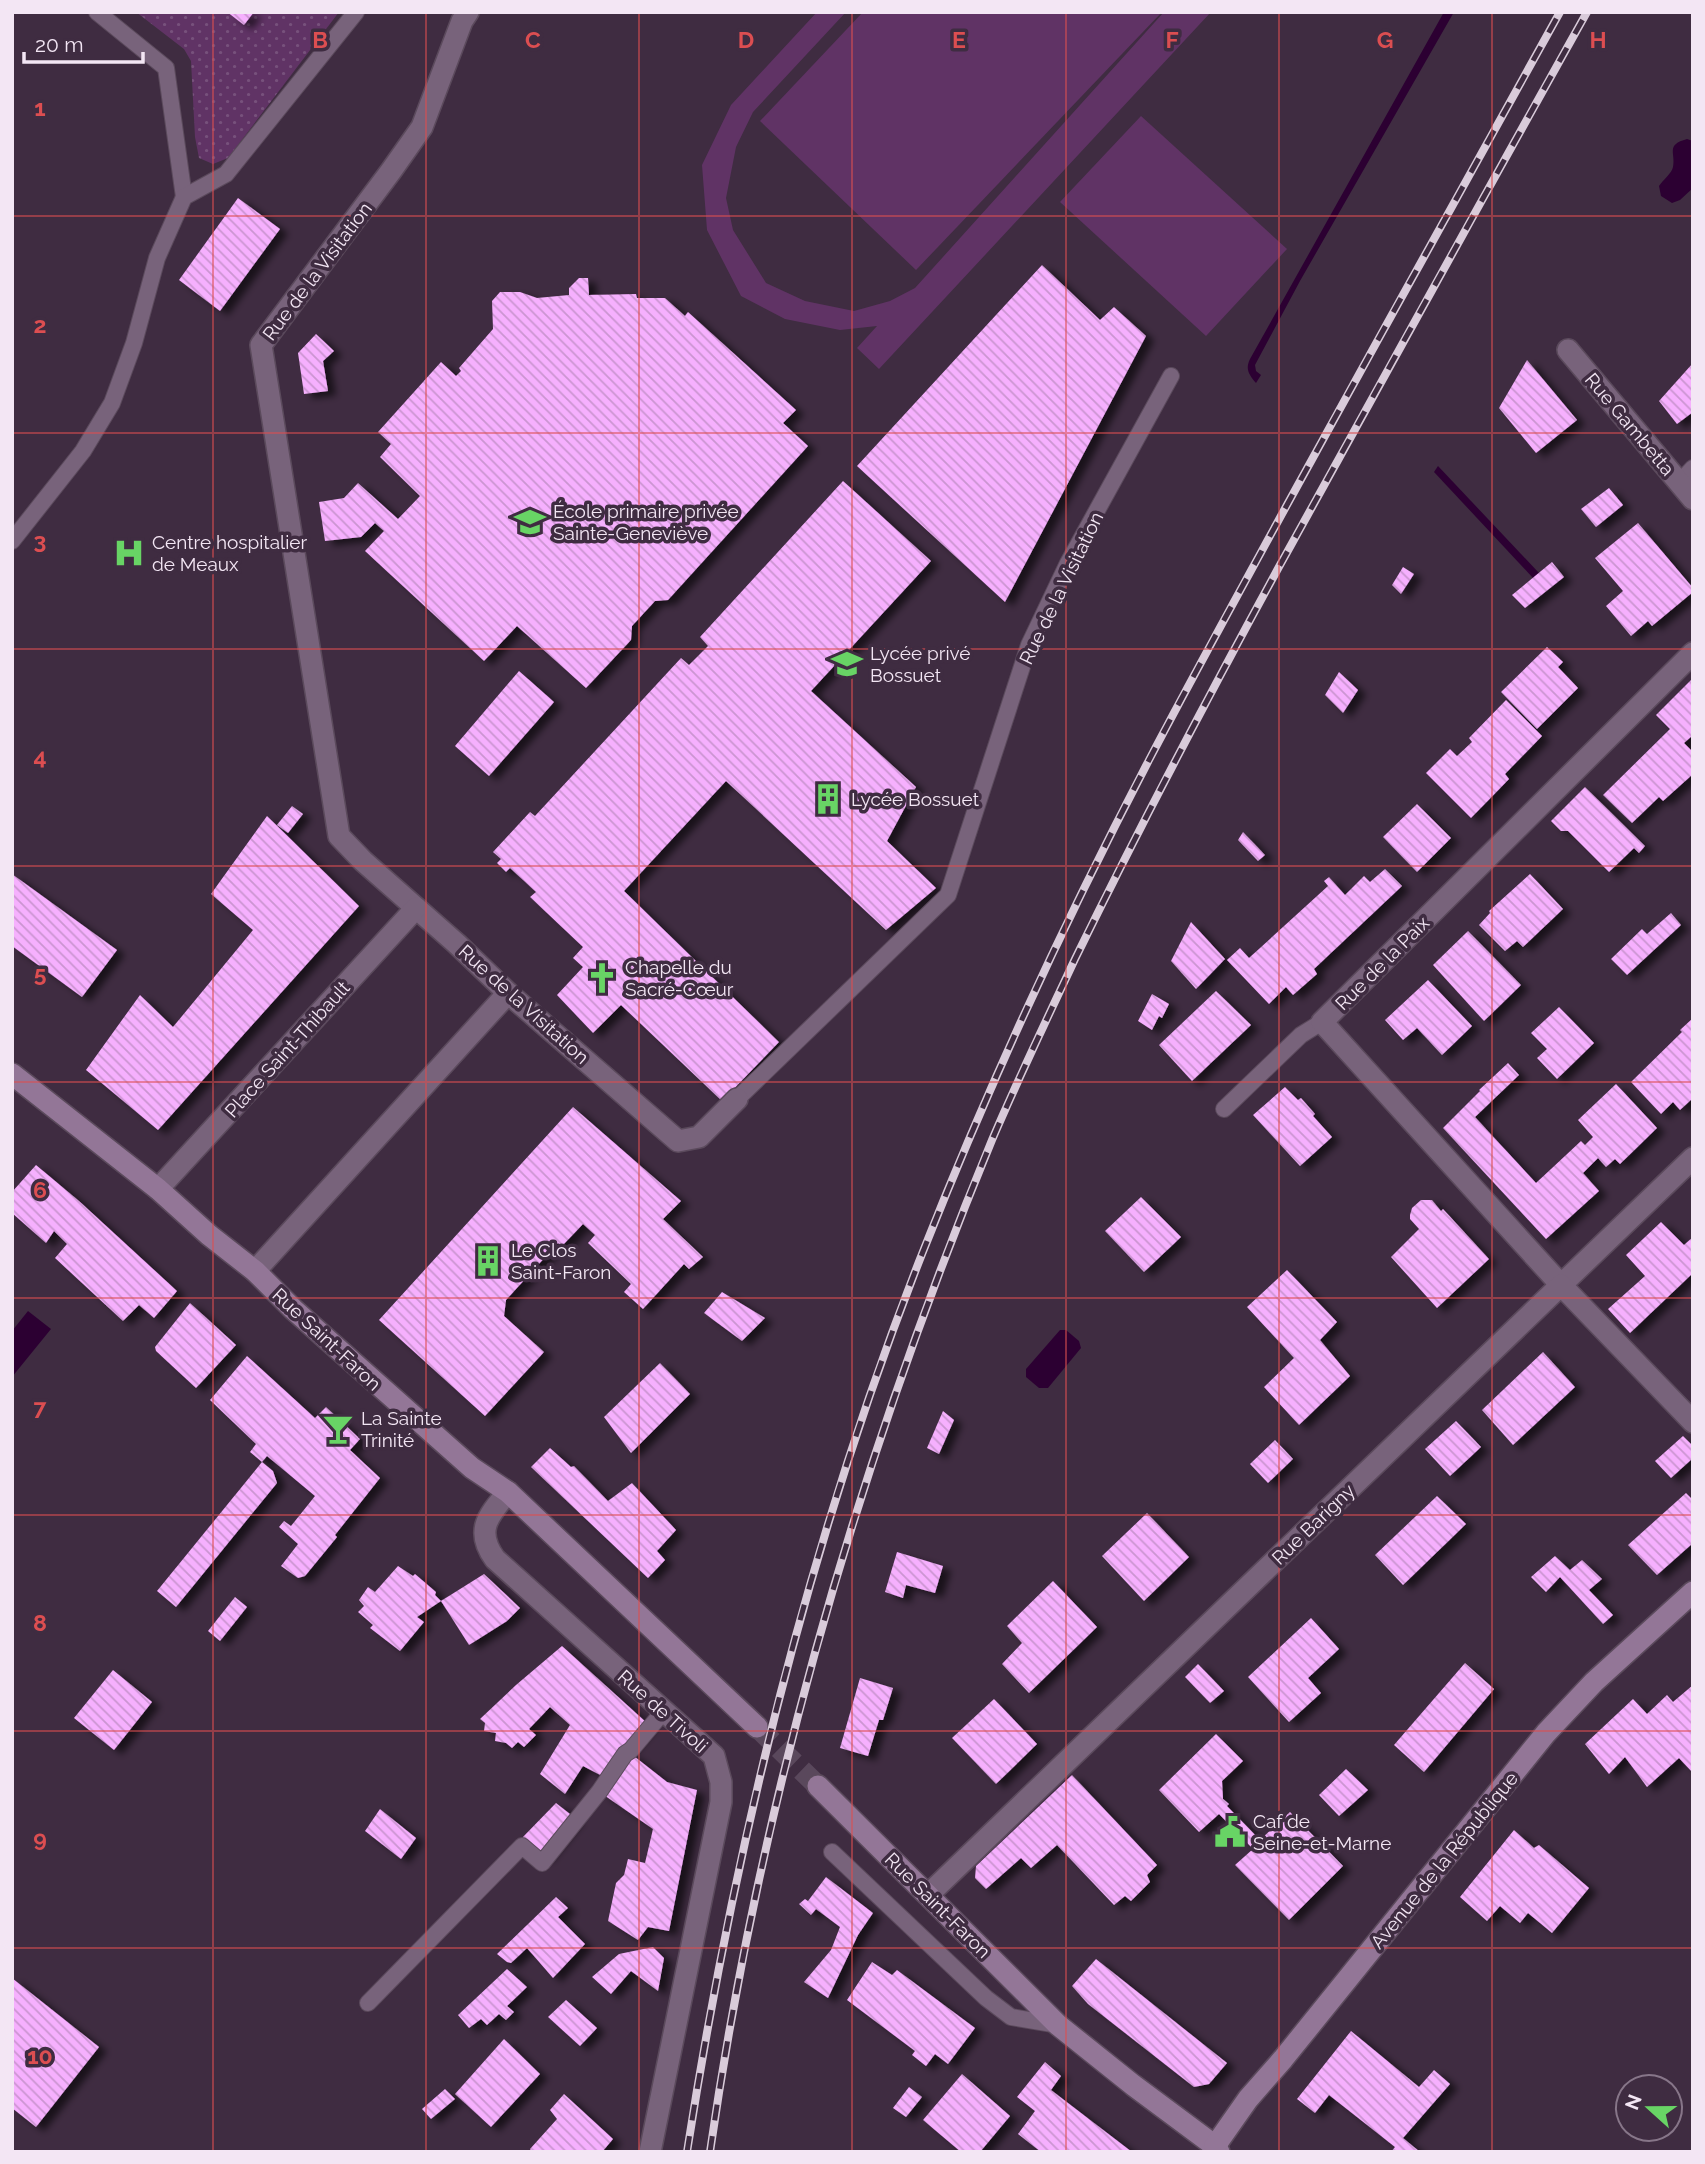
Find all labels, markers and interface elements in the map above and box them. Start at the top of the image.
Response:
scale bar [24,21,144,65]
text: B [312,26,328,53]
text: C [525,26,541,53]
text: D [738,26,754,53]
text: E [952,26,966,53]
text: F [1165,26,1179,53]
text: G [1377,26,1393,53]
text: H [1589,26,1607,53]
text: 20 m [35,32,83,57]
text: 1 [34,94,46,121]
street label: Rue de la Visitation [258,198,376,344]
text: 2 [34,311,46,338]
street label: Rue Gambetta [1581,368,1679,480]
place label: École primaire privée Sainte-Geneviève [553,500,739,544]
school or university icon: École primaire privée Sainte-Geneviève [513,505,547,539]
street label: Rue de la Visitation [1015,508,1107,668]
text: 3 [34,527,46,554]
place label: Centre hospitalier de Meaux [152,531,308,575]
hospital icon: Centre hospitalier de Meaux [112,536,146,570]
place label: Lycée privé Bossuet [870,642,970,686]
school or university icon: Lycée privé Bossuet [830,647,864,681]
text: 4 [33,743,47,770]
building icon: Lycée Bossuet [811,782,845,816]
place label: Lycée Bossuet [851,788,980,810]
street label: Rue de la Paix [1331,911,1434,1014]
street label: Rue de la Visitation [455,940,593,1068]
place label: Chapelle du Sacré-Cœur [625,956,734,1000]
text: 5 [34,960,47,987]
church icon: Chapelle du Sacré-Cœur [585,961,619,995]
street label: Place Saint-Thibault [220,976,354,1122]
text: 6 [33,1176,47,1203]
place label: Le Clos Saint-Faron [511,1239,611,1283]
building icon: Le Clos Saint-Faron [471,1244,505,1278]
street label: Rue Saint-Faron [268,1283,386,1395]
text: 7 [34,1393,47,1420]
place label: La Sainte Trinité [361,1407,442,1451]
bar icon: La Sainte Trinité [321,1412,355,1446]
street label: Rue Barigny [1267,1479,1359,1569]
text: 8 [33,1609,47,1636]
street label: Rue de Tivoli [614,1665,712,1757]
street label: Avenue de la République [1366,1767,1522,1953]
place label: Caf de Seine-et-Marne [1253,1810,1391,1854]
public building icon: Caf de Seine-et-Marne [1213,1815,1247,1849]
text: 9 [33,1825,47,1852]
street label: Rue Saint-Faron [881,1848,995,1962]
text: 10 [27,2042,53,2069]
north arrow [1614,2073,1684,2143]
text: N [1620,2091,1646,2113]

